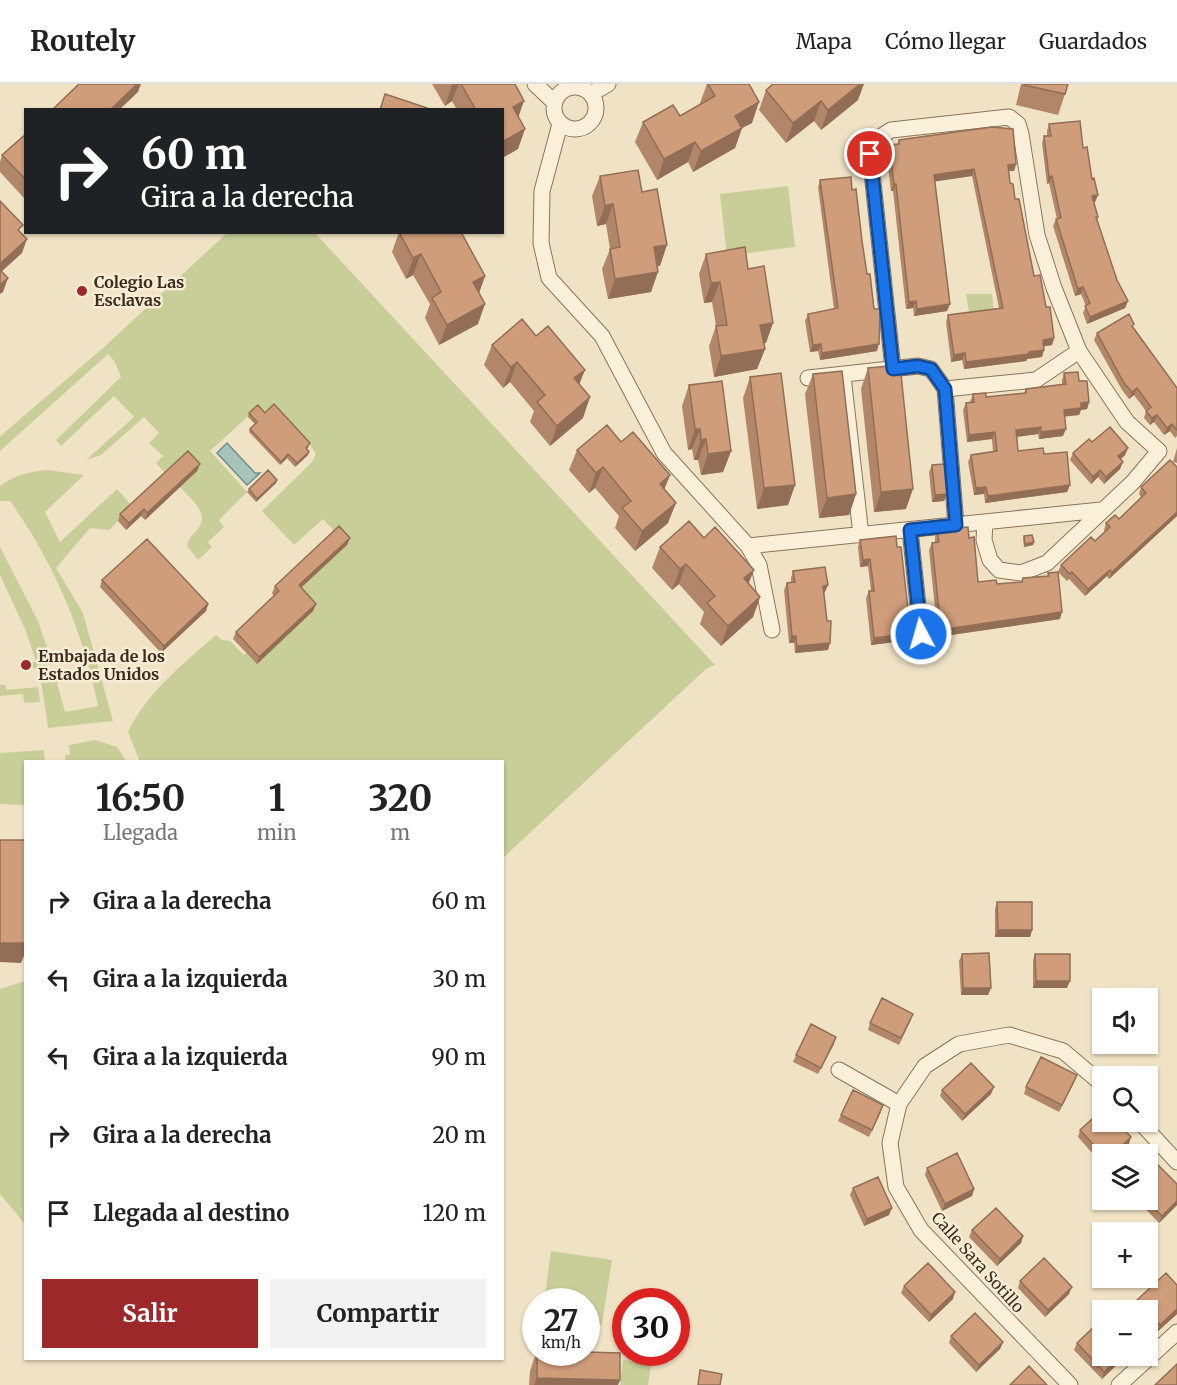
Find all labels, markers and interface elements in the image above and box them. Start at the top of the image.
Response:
text: Routely [30,23,135,59]
text: Mapa [796,28,852,55]
text: Cómo llegar [885,28,1006,55]
text: Guardados [1039,28,1147,55]
text: 60 m [141,128,247,180]
pin [844,128,895,179]
icon: right [42,132,120,210]
icon: arrive [853,137,886,170]
text: Gira a la derecha [141,180,354,214]
place label: Colegio Las Esclavas [94,272,184,310]
marker: Colegio Las Esclavas [75,284,89,298]
position arrow [889,602,953,666]
place label: Embajada de los Estados Unidos [38,646,165,684]
marker: Embajada de los Estados Unidos [19,658,33,672]
text: 16:50 [96,776,185,821]
text: 1 [268,776,285,821]
text: 320 [368,776,432,821]
text: Llegada [103,820,178,845]
text: min [257,820,297,845]
text: m [390,820,410,845]
icon: right [42,885,75,918]
text: Gira a la derecha [93,887,271,915]
text: 60 m [432,887,486,915]
icon: left [42,963,75,996]
text: Gira a la izquierda [93,965,288,993]
text: 30 m [432,965,486,993]
map controls [1092,988,1158,1366]
button: sound [1092,988,1158,1054]
icon: left [42,1041,75,1074]
text: Gira a la izquierda [93,1043,288,1071]
text: 90 m [431,1043,486,1071]
button: search [1092,1066,1158,1132]
icon: right [42,1119,75,1152]
text: Gira a la derecha [93,1121,271,1149]
text: 20 m [432,1121,486,1149]
button: layers [1092,1144,1158,1210]
icon: arrive [42,1197,75,1230]
text: Llegada al destino [93,1199,289,1227]
text: 120 m [422,1199,486,1227]
street label: Calle Sara Sotillo [927,1207,1029,1317]
button: + [1092,1222,1158,1288]
button: Salir [42,1279,258,1348]
button: Compartir [270,1279,486,1348]
speed limit sign: 30 [612,1288,690,1366]
button: − [1092,1300,1158,1366]
text: 27 [544,1301,578,1339]
text: km/h [541,1333,581,1352]

